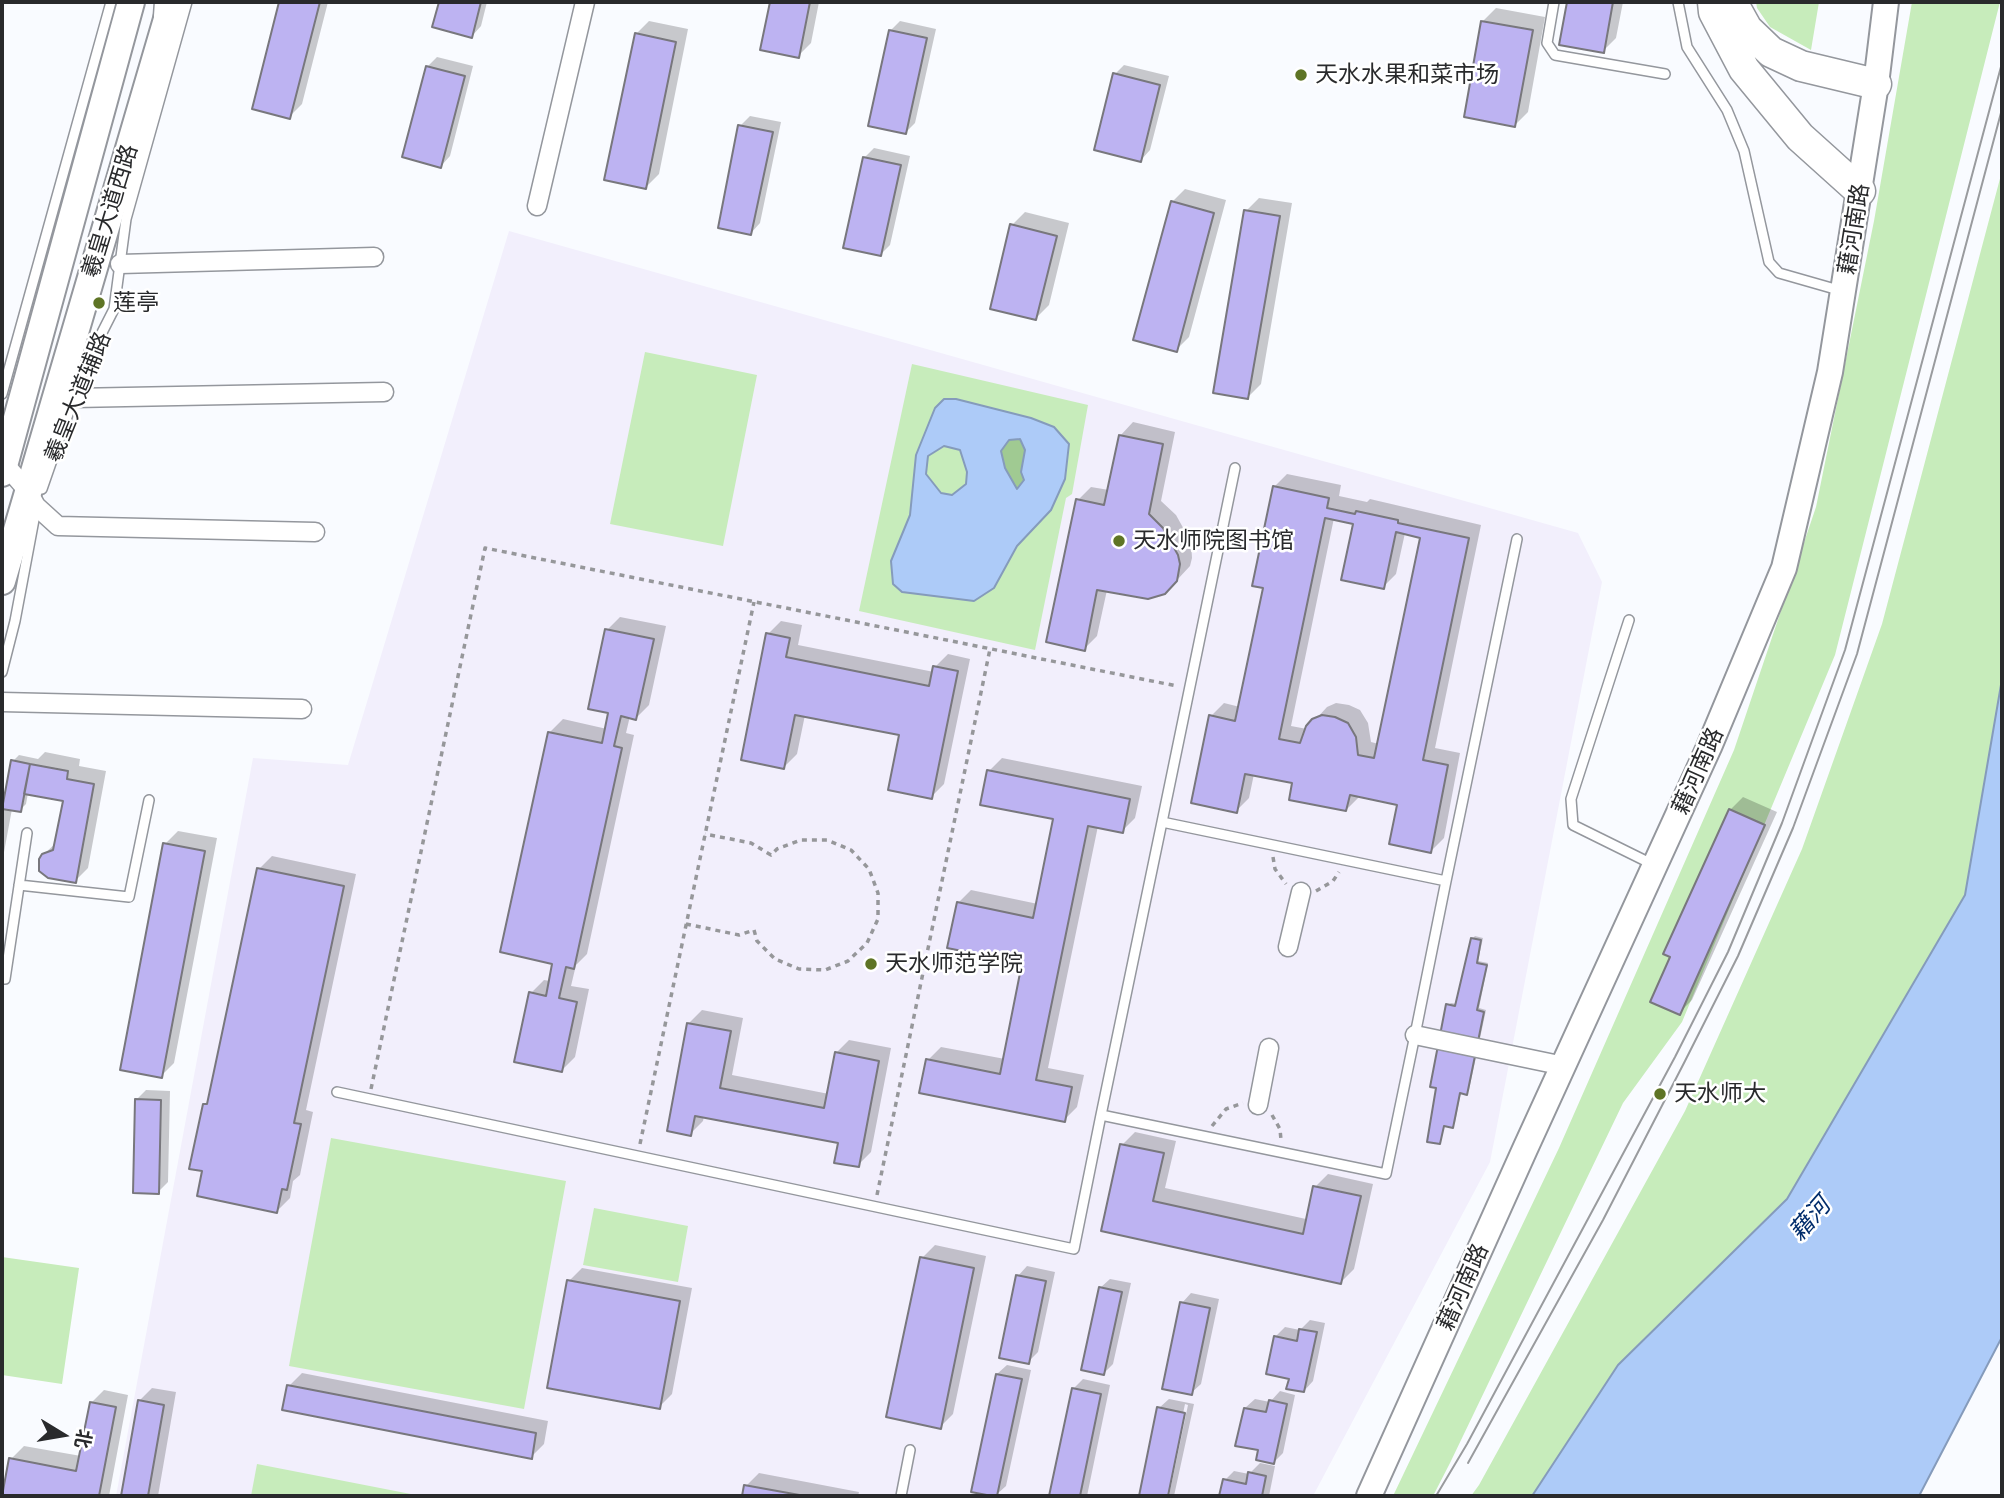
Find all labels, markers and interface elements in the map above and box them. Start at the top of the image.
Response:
place label: 天水水果和菜市场 [1315,61,1499,89]
marker: 天水水果和菜市场 [1293,67,1309,83]
street label: 羲皇大道西路 [77,141,143,281]
street label: 藉河南路 [1833,181,1875,277]
place label: 莲亭 [113,289,159,317]
marker: 莲亭 [91,295,107,311]
street label: 羲皇大道辅路 [39,328,117,466]
place label: 天水师院图书馆 [1133,527,1294,555]
marker: 天水师院图书馆 [1111,533,1127,549]
street label: 藉河南路 [1667,723,1729,819]
place label: 天水师范学院 [885,950,1023,978]
marker: 天水师范学院 [863,956,879,972]
place label: 天水师大 [1674,1080,1766,1108]
marker: 天水师大 [1652,1086,1668,1102]
water label: 藉河 [1783,1191,1837,1247]
street label: 藉河南路 [1432,1239,1494,1335]
north arrow [28,1400,98,1470]
text: 北 [71,1428,96,1450]

